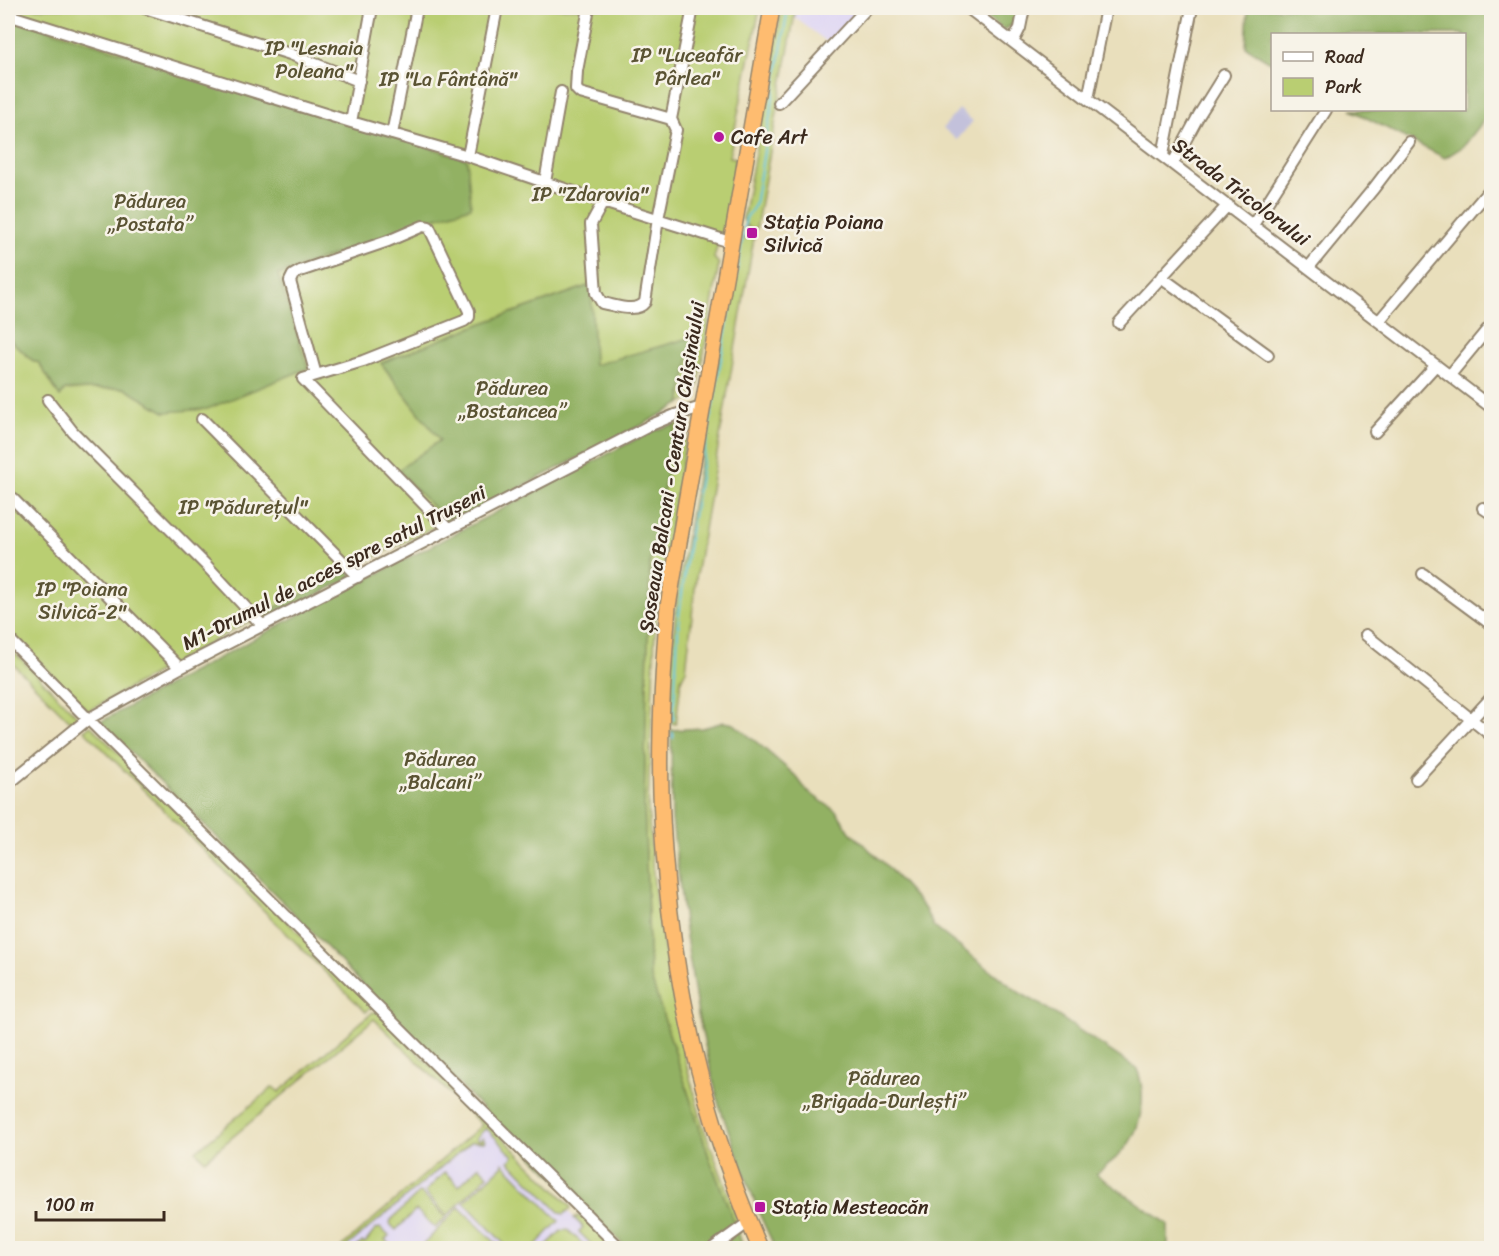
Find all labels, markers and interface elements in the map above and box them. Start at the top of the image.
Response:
park label: IP "Lesnaia Poleana" [264,31,363,89]
legend [1271,33,1466,111]
park label: IP "Luceafăr Pârlea" [631,38,743,96]
text: Road [1325,41,1365,73]
park label: IP "La Fântână" [378,62,519,97]
text: Park [1325,71,1362,103]
place label: Cafe Art [731,120,808,155]
street label: Strada Tricolorului [1164,128,1319,257]
marker: Cafe Art [712,130,726,144]
park label: IP "Zdarovia" [531,177,650,212]
park label: Pădurea „Postata” [107,184,194,242]
place label: Stația Poiana Silvică [764,205,884,263]
marker: Stația Poiana Silvică [745,226,759,240]
street label: Șoseaua Balcani - Centura Chișinăului [629,297,716,635]
park label: Pădurea „Bostancea” [457,371,568,429]
street label: M1-Drumul de acces spre satul Trușeni [176,475,494,660]
park label: IP "Pădurețul" [178,490,309,525]
park label: IP "Poiana Silvică-2" [35,572,128,630]
park label: Pădurea „Balcani” [399,742,482,800]
park label: Pădurea „Brigada-Durlești” [802,1061,967,1119]
scale bar [36,1184,164,1222]
text: 100 m [45,1189,94,1221]
place label: Stația Mesteacăn [772,1190,929,1225]
marker: Stația Mesteacăn [753,1200,767,1214]

